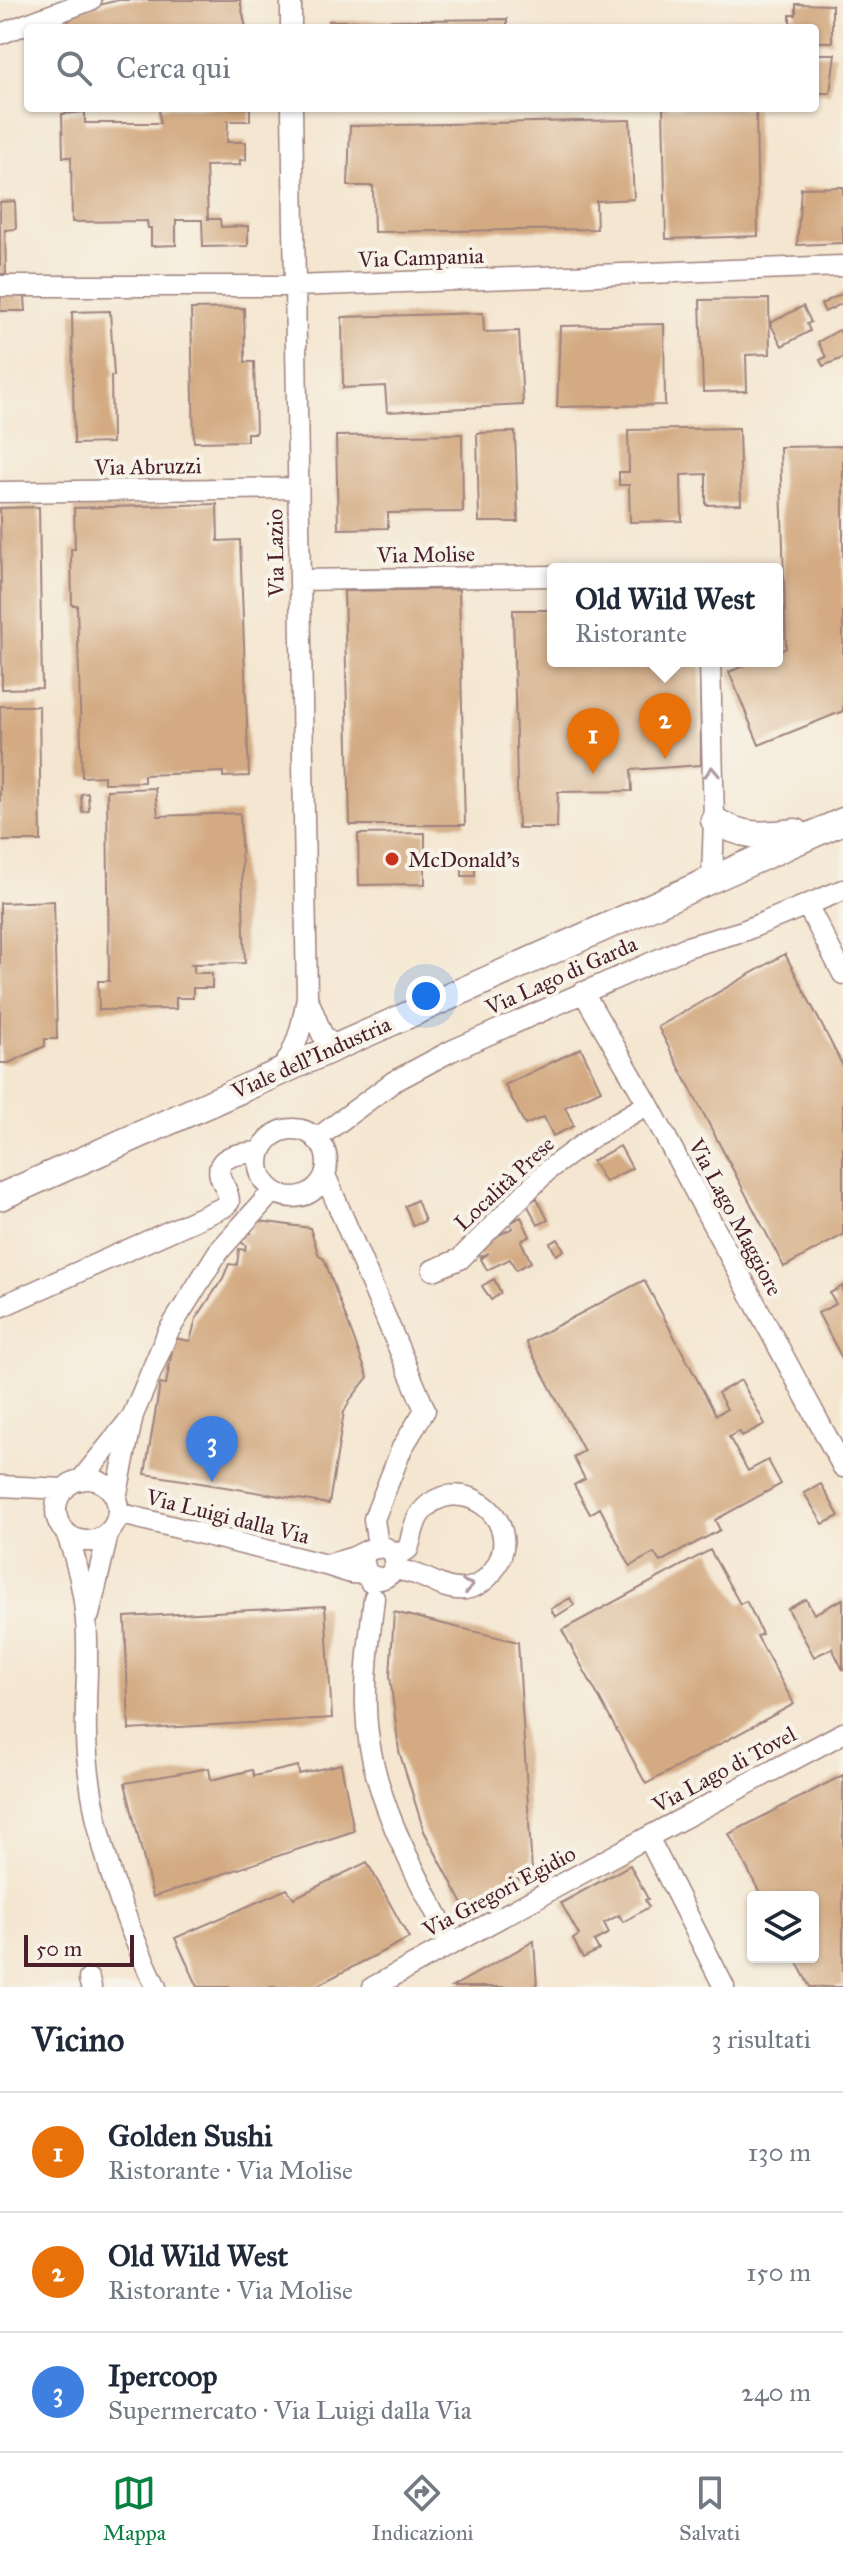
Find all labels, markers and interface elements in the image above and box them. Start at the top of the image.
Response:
search box [24,24,819,112]
icon: search [52,46,96,90]
text: Cerca qui [116,50,230,86]
street label: Via Campania [357,242,485,273]
street label: Via Abruzzi [93,452,202,481]
street label: Via Lazio [261,509,290,598]
street label: Via Molise [376,540,475,569]
popup [547,563,783,667]
text: Old Wild West [575,581,755,617]
text: Ristorante [575,617,687,649]
pin: 2 [639,693,691,759]
pin: 1 [567,708,619,774]
one-way arrow [703,765,720,778]
place label: McDonald's [408,846,520,873]
marker: McDonald's [383,850,401,868]
street label: Via Lago di Garda [480,930,642,1021]
your location [406,976,446,1016]
street label: Viale dell'Industria [226,1010,396,1105]
street label: Località Prese [449,1130,560,1236]
street label: Via Lago Maggiore [682,1133,788,1300]
pin: 3 [186,1416,238,1482]
street label: Via Luigi dalla Via [142,1483,313,1550]
one-way arrow [460,1578,474,1595]
street label: Via Lago di Tovel [647,1720,801,1819]
street label: Via Gregori Egidio [417,1840,580,1944]
map controls [747,1891,819,1963]
button: layers [747,1891,819,1963]
scale bar [24,1931,134,1967]
text: 50 m [36,1935,82,1962]
text: Vicino [32,2019,124,2060]
text: 3 risultati [711,2023,811,2055]
text: Golden Sushi [108,2118,273,2154]
text: 1 [53,2136,63,2168]
text: 130 m [748,2136,811,2168]
text: Ristorante · Via Molise [108,2154,353,2186]
text: Old Wild West [108,2238,288,2274]
text: 2 [52,2256,64,2288]
text: 150 m [746,2256,811,2288]
text: Ristorante · Via Molise [108,2274,353,2306]
text: Ipercoop [108,2358,217,2394]
text: 3 [53,2376,63,2408]
text: 240 m [741,2376,811,2408]
text: Supermercato · Via Luigi dalla Via [108,2394,472,2426]
tab: Mappa [103,2471,166,2546]
tab: Indicazioni [371,2471,474,2546]
tab: Salvati [679,2471,740,2546]

